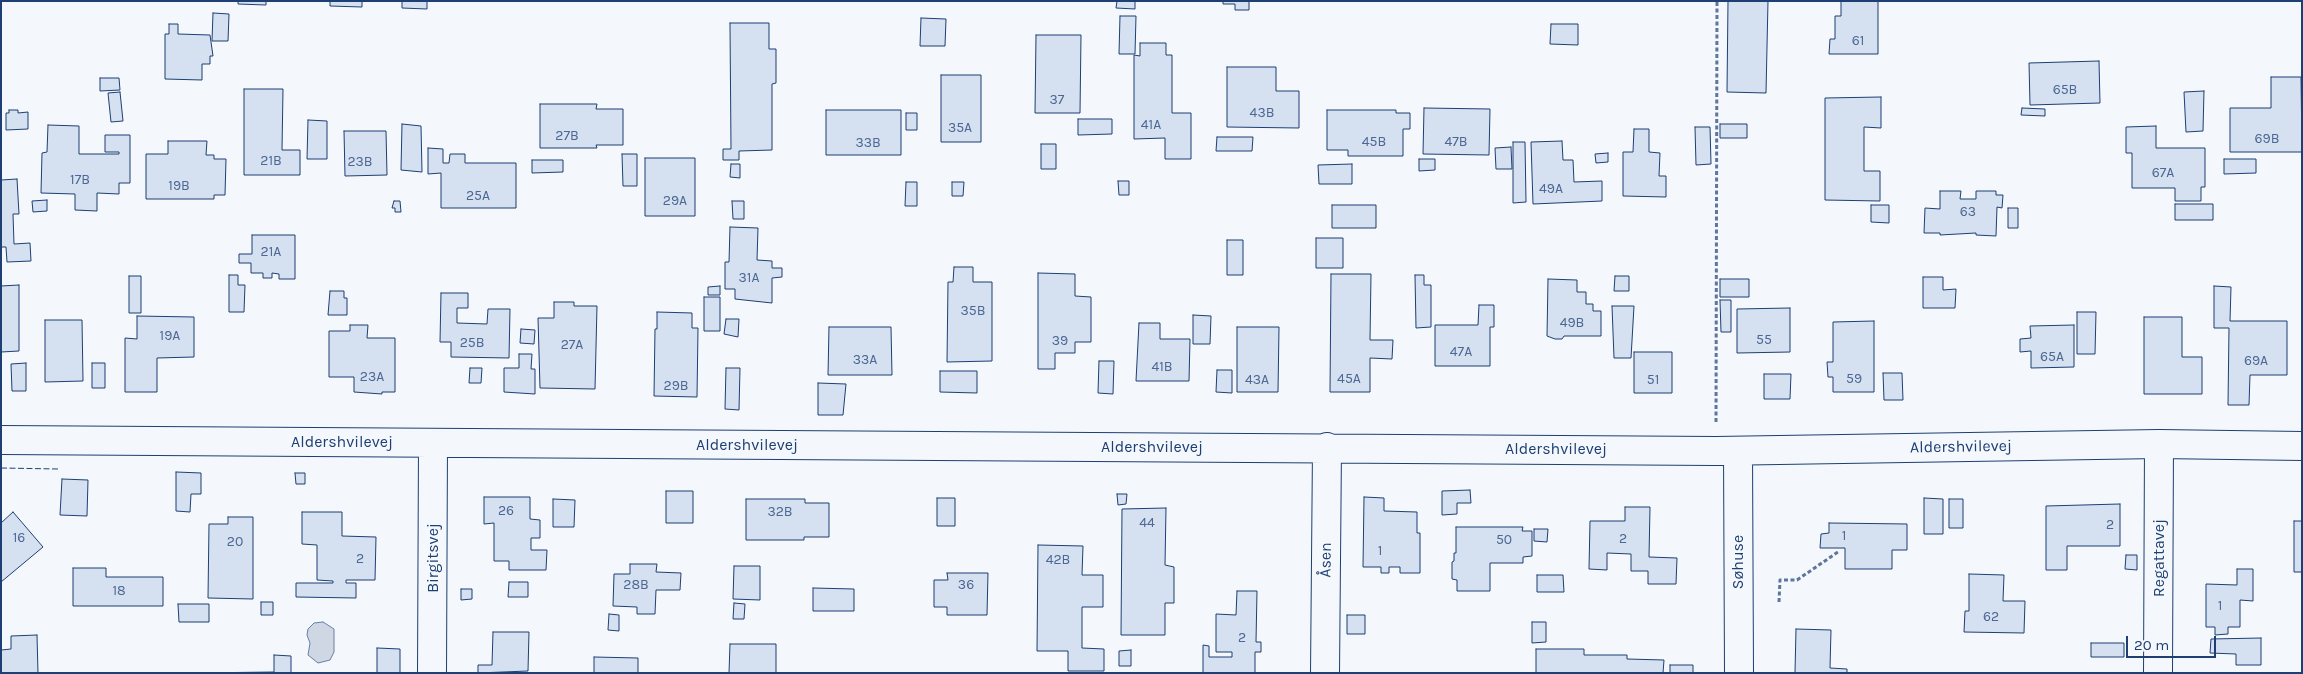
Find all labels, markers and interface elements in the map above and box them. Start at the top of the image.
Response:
house number: 61 [1852,33,1864,49]
house number: 65B [2053,82,2077,98]
house number: 37 [1050,92,1064,108]
house number: 43B [1250,105,1274,121]
house number: 41A [1141,117,1161,133]
house number: 35A [948,120,972,136]
house number: 27B [555,128,579,144]
house number: 69B [2255,131,2279,147]
house number: 45B [1362,134,1386,150]
house number: 47B [1444,134,1468,150]
house number: 33B [855,135,881,151]
house number: 21B [260,153,282,169]
house number: 23B [347,154,373,170]
house number: 67A [2152,165,2174,181]
house number: 17B [70,172,90,188]
house number: 19B [168,178,190,194]
house number: 49A [1539,181,1563,197]
house number: 25A [466,188,490,204]
house number: 29A [663,193,687,209]
house number: 63 [1960,204,1976,220]
house number: 21A [261,244,281,260]
house number: 31A [739,270,759,286]
house number: 35B [961,303,985,319]
house number: 49B [1560,315,1584,331]
house number: 19A [160,328,180,344]
house number: 55 [1756,332,1772,348]
house number: 39 [1052,333,1068,349]
house number: 25B [460,335,484,351]
house number: 27A [561,337,583,353]
house number: 47A [1450,344,1472,360]
house number: 65A [2040,349,2064,365]
house number: 33A [853,352,877,368]
house number: 69A [2244,353,2268,369]
house number: 41B [1151,359,1173,375]
house number: 23A [360,369,384,385]
house number: 45A [1337,371,1361,387]
house number: 59 [1846,371,1862,387]
house number: 43A [1245,372,1269,388]
house number: 51 [1647,372,1659,388]
house number: 29B [664,378,688,394]
street label: Aldershvilevej [291,432,393,452]
street label: Aldershvilevej [696,435,798,455]
street label: Aldershvilevej [1101,437,1203,457]
street label: Aldershvilevej [1910,437,2012,457]
street label: Aldershvilevej [1505,439,1607,459]
house number: 26 [498,503,514,519]
house number: 32B [767,504,793,520]
house number: 44 [1139,515,1155,531]
house number: 2 [2106,517,2114,533]
street label: Regattavej [2149,519,2169,597]
street label: Birgitsvej [423,523,443,593]
house number: 1 [1842,528,1846,544]
house number: 16 [13,530,25,546]
house number: 2 [1619,531,1627,547]
house number: 50 [1496,532,1512,548]
house number: 20 [227,534,243,550]
street label: Søhuse [1728,535,1748,589]
street label: Åsen [1316,542,1336,578]
house number: 1 [1378,543,1382,559]
house number: 2 [356,551,364,567]
house number: 42B [1046,552,1070,568]
house number: 28B [623,577,649,593]
house number: 36 [958,577,974,593]
house number: 18 [112,583,126,599]
house number: 1 [2218,598,2222,614]
house number: 62 [1983,609,1999,625]
scale bar [2128,626,2218,658]
house number: 2 [1238,630,1246,646]
text: 20 m [2134,636,2169,654]

